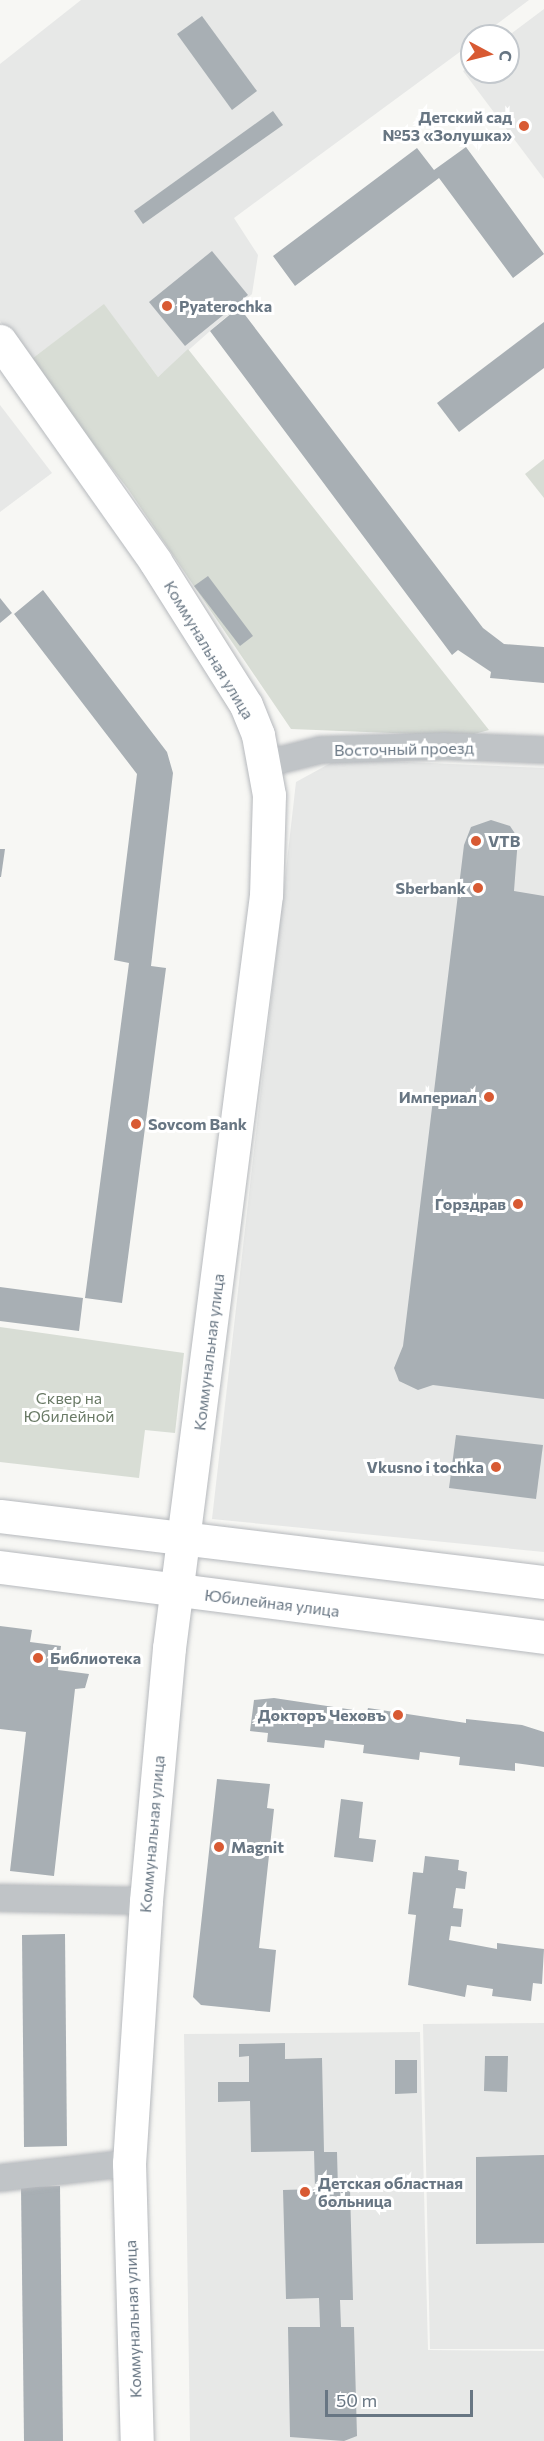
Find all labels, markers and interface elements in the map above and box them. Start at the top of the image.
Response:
north arrow [460,24,520,84]
text: С [496,49,516,63]
place label: Детский сад №53 «Золушка» [383,107,512,145]
marker: Детский сад №53 «Золушка» [517,119,531,133]
place label: Pyaterochka [179,296,272,316]
marker: Pyaterochka [160,299,174,313]
street label: Коммунальная улица [160,577,258,723]
street label: Восточный проезд [334,738,474,760]
place label: VTB [488,831,520,851]
marker: VTB [469,834,483,848]
place label: Sberbank [396,878,466,898]
marker: Sberbank [471,881,485,895]
place label: Империал [399,1087,477,1107]
marker: Империал [482,1090,496,1104]
place label: Sovcom Bank [148,1114,247,1134]
marker: Sovcom Bank [129,1117,143,1131]
place label: Горздрав [435,1194,506,1214]
marker: Горздрав [511,1197,525,1211]
street label: Коммунальная улица [190,1272,228,1432]
park label: Сквер на Юбилейной [24,1388,114,1426]
place label: Vkusno i tochka [367,1457,484,1477]
marker: Vkusno i tochka [489,1460,503,1474]
street label: Юбилейная улица [203,1585,341,1621]
place label: Библиотека [50,1648,141,1668]
marker: Библиотека [31,1651,45,1665]
place label: Докторъ Чеховъ [258,1705,386,1725]
marker: Докторъ Чеховъ [391,1708,405,1722]
street label: Коммунальная улица [136,1754,168,1914]
place label: Magnit [231,1837,284,1857]
marker: Magnit [212,1840,226,1854]
place label: Детская областная больница [318,2173,463,2211]
marker: Детская областная больница [296,2183,314,2201]
street label: Коммунальная улица [121,2240,145,2398]
scale bar [328,2378,476,2416]
text: 50 m [336,2389,377,2411]

